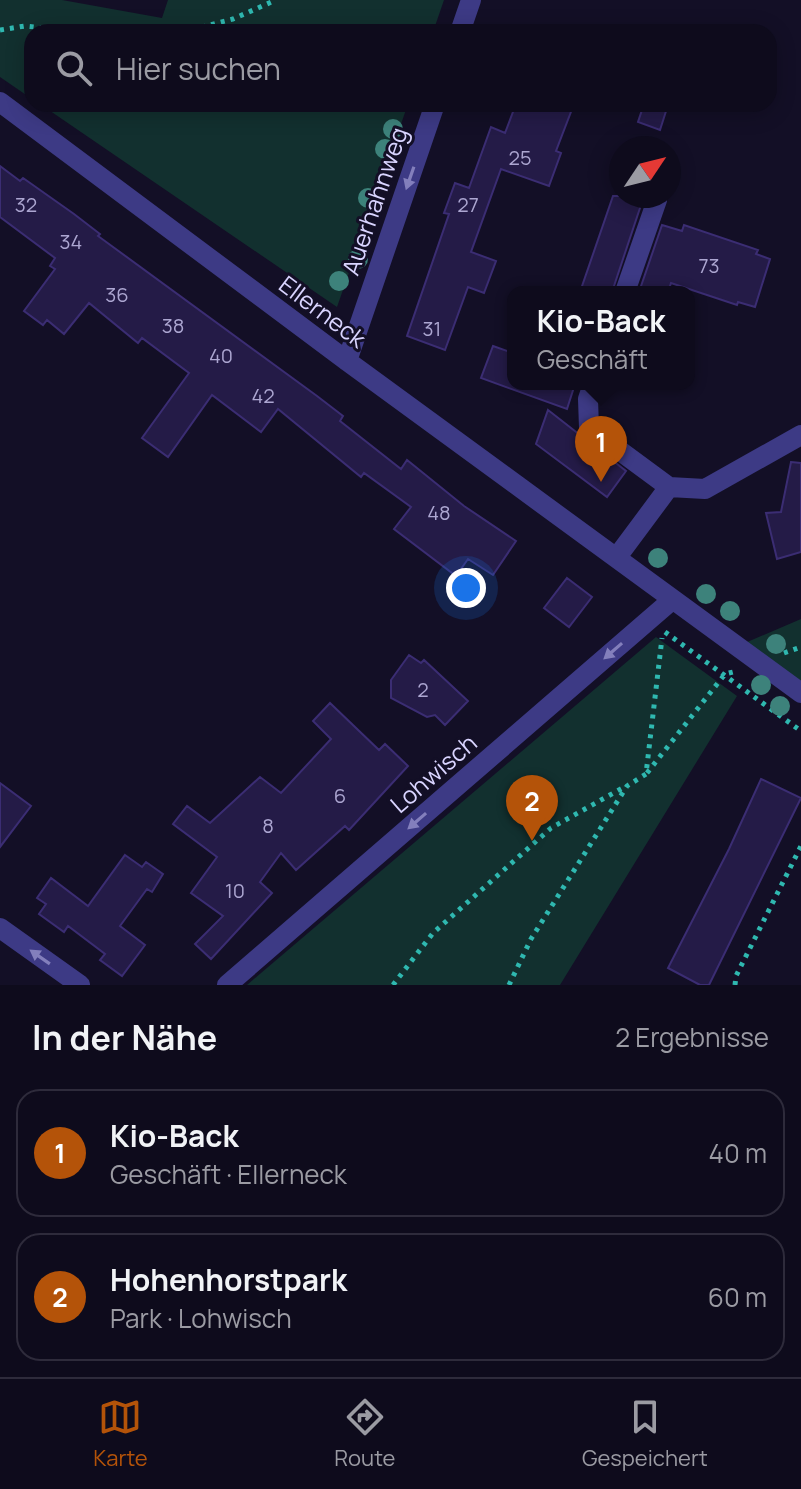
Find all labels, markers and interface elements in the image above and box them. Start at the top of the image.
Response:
search box [24,24,777,112]
icon: search [52,46,96,90]
text: Hier suchen [116,48,281,89]
street label: Auerhahnweg [333,123,415,279]
north arrow [609,136,681,208]
house number: 25 [509,144,531,171]
one-way arrow [403,166,415,190]
house number: 32 [15,191,37,218]
house number: 27 [457,191,479,218]
house number: 34 [60,228,82,255]
house number: 73 [698,252,720,279]
street label: Ellerneck [273,267,374,355]
house number: 36 [105,281,129,308]
popup [507,286,695,390]
text: Kio-Back [537,300,665,341]
house number: 38 [162,312,184,339]
house number: 31 [423,315,441,342]
text: Geschäft [537,341,648,377]
house number: 40 [209,342,233,369]
house number: 42 [251,382,275,409]
pin: 1 [575,416,627,482]
house number: 48 [427,499,451,526]
your location [446,568,486,608]
one-way arrow [604,642,624,659]
house number: 2 [417,676,429,703]
street label: Lohwisch [383,726,483,820]
pin: 2 [506,775,558,841]
house number: 6 [334,782,346,809]
house number: 8 [262,812,274,839]
one-way arrow [407,812,427,829]
house number: 10 [225,877,245,904]
one-way arrow [30,950,51,965]
text: In der Nähe [32,1014,217,1060]
text: 2 Ergebnisse [615,1019,769,1055]
text: Kio-Back [110,1115,239,1156]
text: 1 [54,1135,66,1171]
text: 40 m [709,1135,767,1171]
text: Geschäft · Ellerneck [110,1156,347,1192]
text: Hohenhorstpark [110,1259,347,1300]
text: 2 [52,1279,68,1315]
text: 60 m [708,1279,767,1315]
text: Park · Lohwisch [110,1300,292,1336]
tab: Karte [93,1395,148,1473]
tab: Route [334,1395,395,1473]
tab: Gespeichert [582,1395,708,1473]

